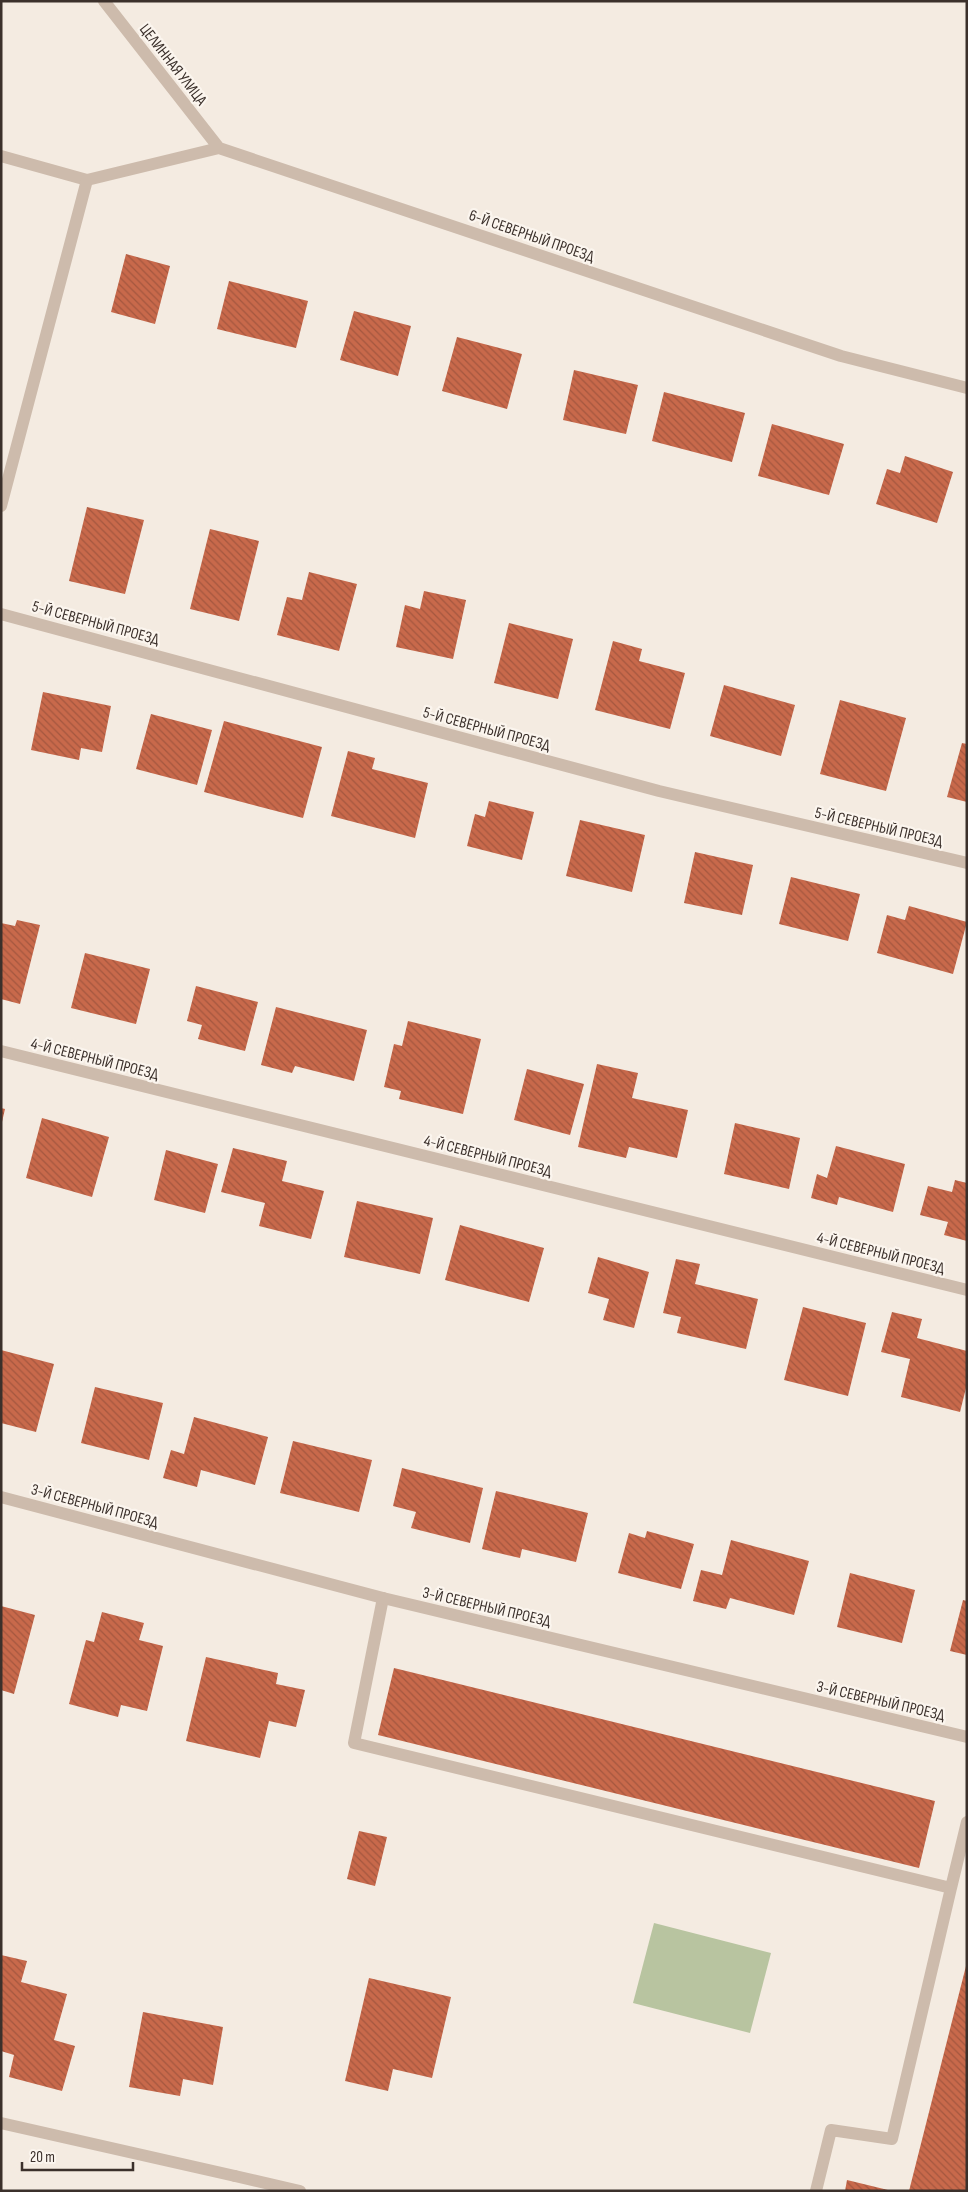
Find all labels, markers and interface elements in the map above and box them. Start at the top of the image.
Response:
street label: ЦЕЛИННАЯ УЛИЦА [135,20,211,110]
street label: 6-Й СЕВЕРНЫЙ ПРОЕЗД [466,206,597,267]
street label: 5-Й СЕВЕРНЫЙ ПРОЕЗД [30,597,162,650]
street label: 5-Й СЕВЕРНЫЙ ПРОЕЗД [421,703,553,756]
street label: 5-Й СЕВЕРНЫЙ ПРОЕЗД [813,803,945,852]
street label: 4-Й СЕВЕРНЫЙ ПРОЕЗД [29,1034,161,1085]
street label: 4-Й СЕВЕРНЫЙ ПРОЕЗД [422,1131,554,1182]
street label: 4-Й СЕВЕРНЫЙ ПРОЕЗД [815,1228,947,1279]
street label: 3-Й СЕВЕРНЫЙ ПРОЕЗД [29,1480,161,1533]
street label: 3-Й СЕВЕРНЫЙ ПРОЕЗД [421,1583,553,1632]
street label: 3-Й СЕВЕРНЫЙ ПРОЕЗД [815,1677,947,1726]
scale bar [22,2140,134,2172]
text: 20 m [30,2148,55,2167]

